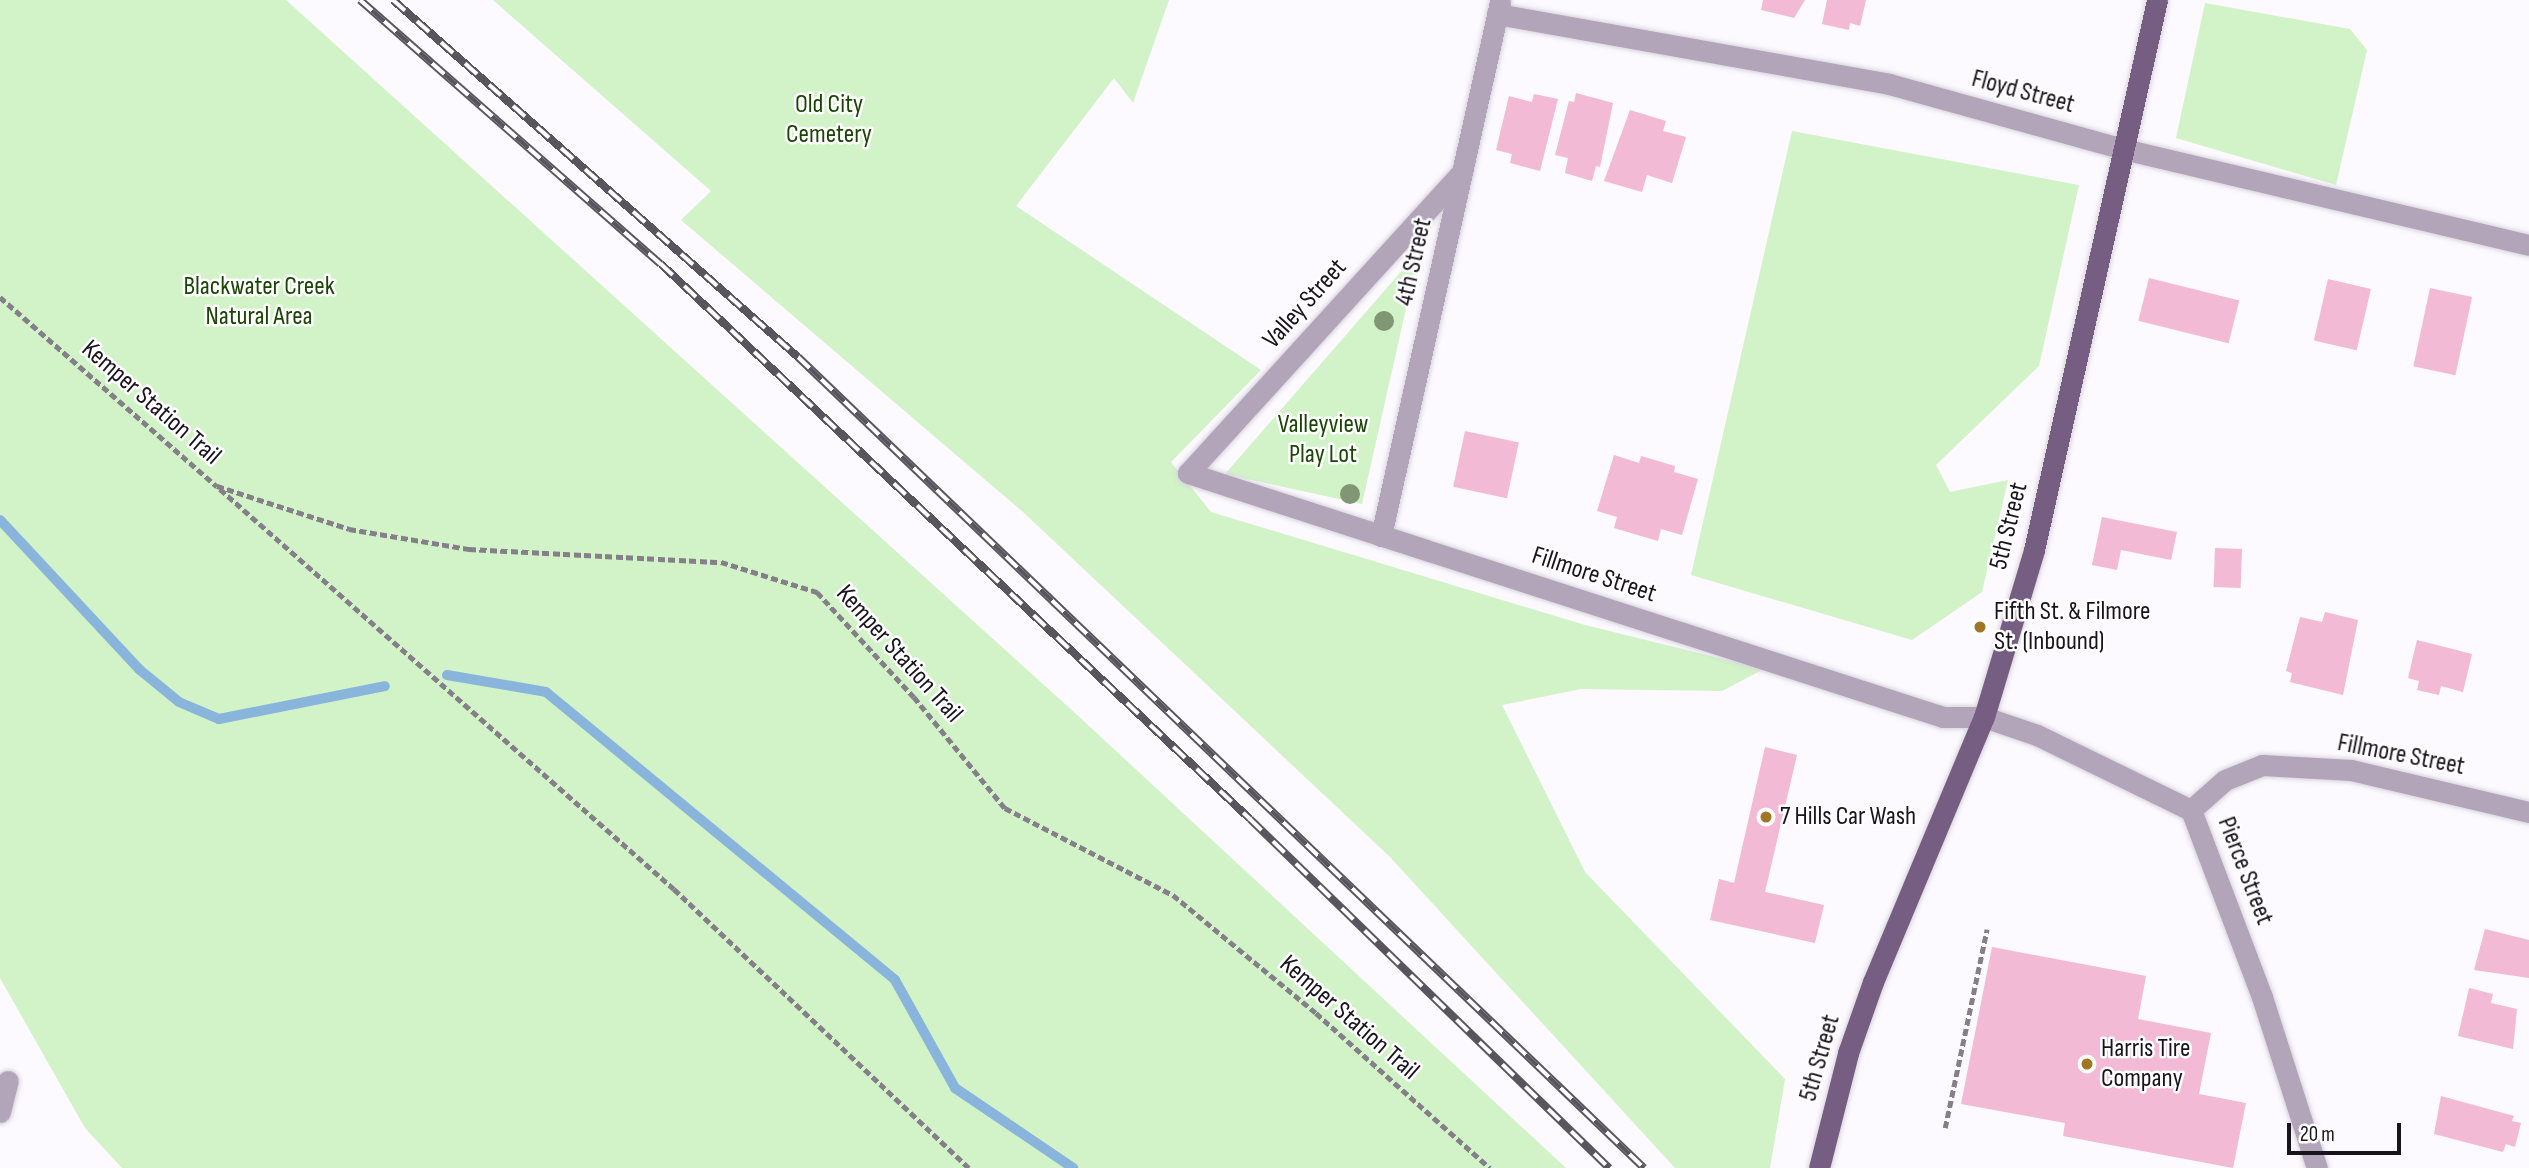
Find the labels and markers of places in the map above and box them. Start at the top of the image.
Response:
place label: Fifth St. & Filmore St. (Inbound) [1994,596,2150,658]
marker: Fifth St. & Filmore St. (Inbound) [1972,619,1988,635]
place label: 7 Hills Car Wash [1780,801,1916,833]
marker: 7 Hills Car Wash [1758,809,1774,825]
place label: Harris Tire Company [2101,1033,2190,1094]
marker: Harris Tire Company [2079,1056,2095,1072]

